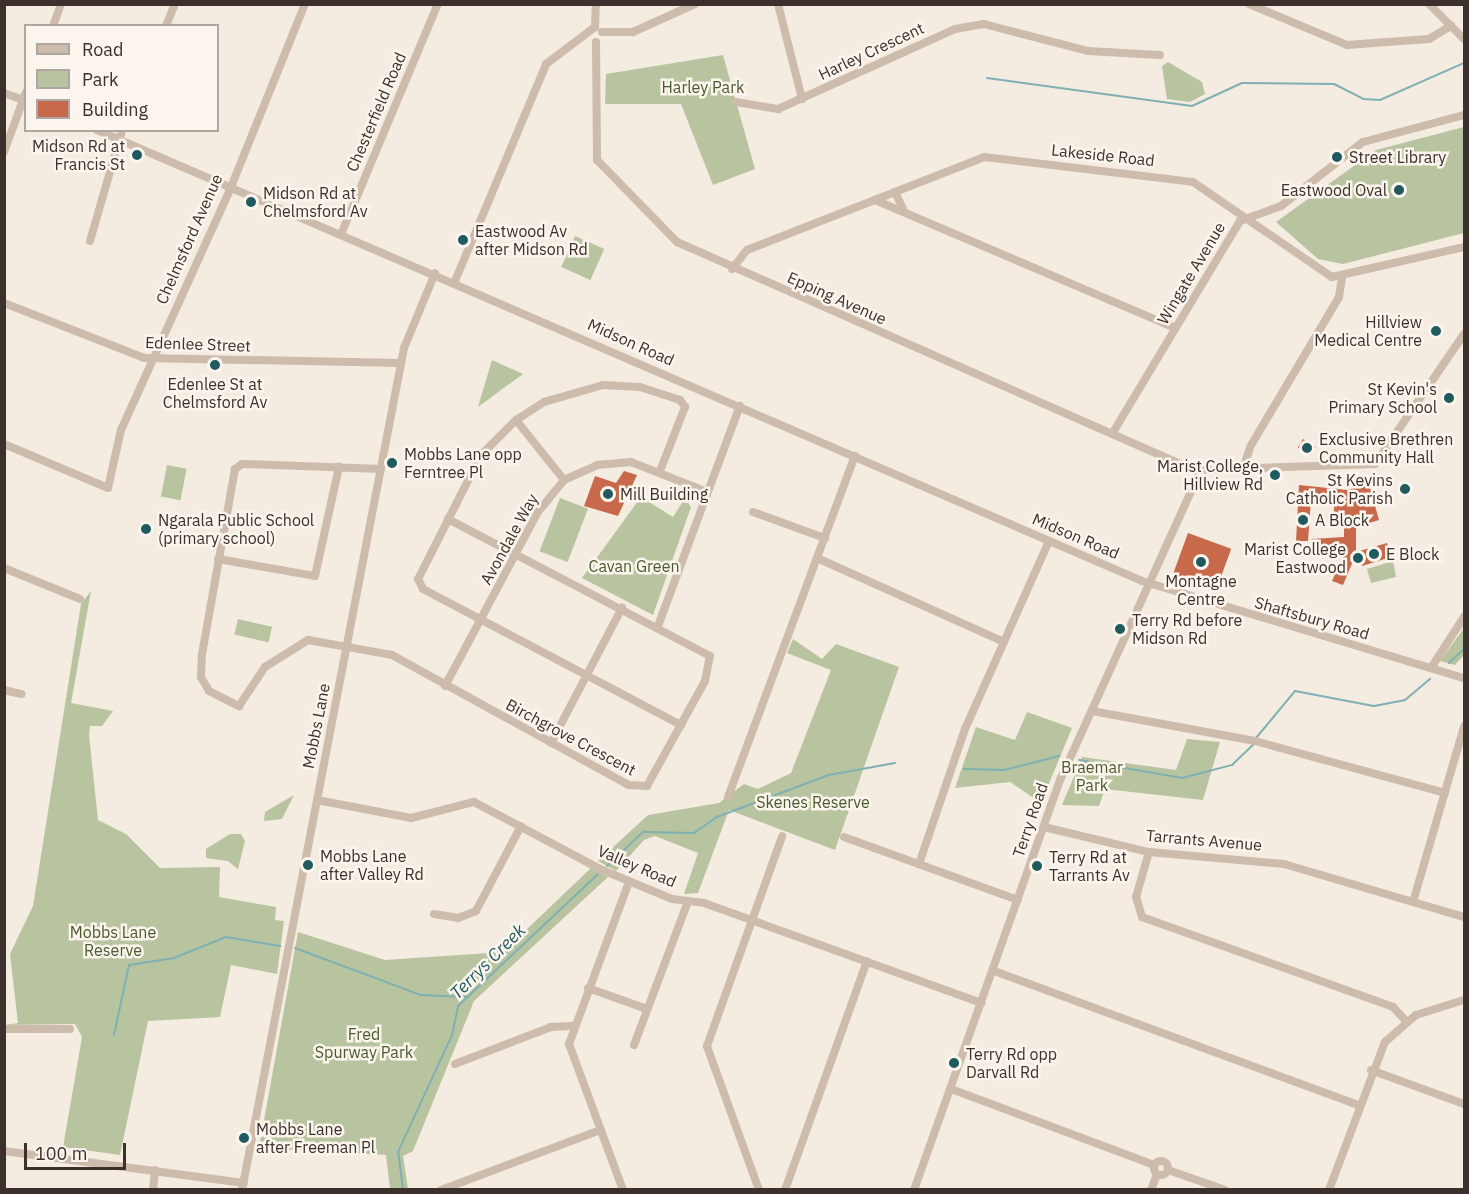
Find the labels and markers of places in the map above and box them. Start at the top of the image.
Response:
place label: Midson Rd at Francis St [32,136,125,174]
place label: Street Library [1349,147,1446,167]
marker: Midson Rd at Francis St [130,148,144,162]
marker: Street Library [1330,150,1344,164]
place label: Eastwood Oval [1281,180,1387,200]
place label: Midson Rd at Chelmsford Av [263,183,368,221]
marker: Eastwood Oval [1392,183,1406,197]
marker: Midson Rd at Chelmsford Av [244,195,258,209]
place label: Eastwood Av after Midson Rd [475,221,588,259]
marker: Eastwood Av after Midson Rd [456,233,470,247]
place label: Hillview Medical Centre [1314,312,1422,350]
marker: Hillview Medical Centre [1427,322,1445,340]
marker: Edenlee St at Chelmsford Av [208,358,222,372]
place label: Edenlee St at Chelmsford Av [163,374,267,412]
place label: St Kevin's Primary School [1329,379,1437,417]
marker: St Kevin's Primary School [1442,391,1456,405]
place label: Exclusive Brethren Community Hall [1319,429,1453,467]
marker: Exclusive Brethren Community Hall [1300,441,1314,455]
place label: Mobbs Lane opp Ferntree Pl [404,444,522,482]
marker: Mobbs Lane opp Ferntree Pl [385,456,399,470]
place label: Marist College, Hillview Rd [1157,456,1263,494]
marker: Marist College, Hillview Rd [1268,468,1282,482]
place label: St Kevins Catholic Parish [1286,470,1393,508]
marker: St Kevins Catholic Parish [1398,482,1412,496]
place label: Mill Building [620,484,708,504]
marker: Mill Building [601,487,615,501]
place label: Ngarala Public School (primary school) [158,510,314,548]
place label: A Block [1315,510,1369,530]
marker: A Block [1296,513,1310,527]
marker: Ngarala Public School (primary school) [139,522,153,536]
place label: Marist College Eastwood [1244,539,1346,577]
place label: E Block [1386,544,1439,564]
marker: E Block [1367,547,1381,561]
marker: Marist College Eastwood [1351,551,1365,565]
marker: Montagne Centre [1194,555,1208,569]
place label: Montagne Centre [1165,571,1237,609]
place label: Terry Rd before Midson Rd [1132,610,1242,648]
marker: Terry Rd before Midson Rd [1113,622,1127,636]
place label: Mobbs Lane after Valley Rd [320,846,424,884]
place label: Terry Rd at Tarrants Av [1049,847,1130,885]
marker: Mobbs Lane after Valley Rd [301,858,315,872]
marker: Terry Rd at Tarrants Av [1030,859,1044,873]
place label: Terry Rd opp Darvall Rd [966,1044,1057,1082]
marker: Terry Rd opp Darvall Rd [947,1056,961,1070]
place label: Mobbs Lane after Freeman Pl [256,1119,375,1157]
marker: Mobbs Lane after Freeman Pl [237,1131,251,1145]

